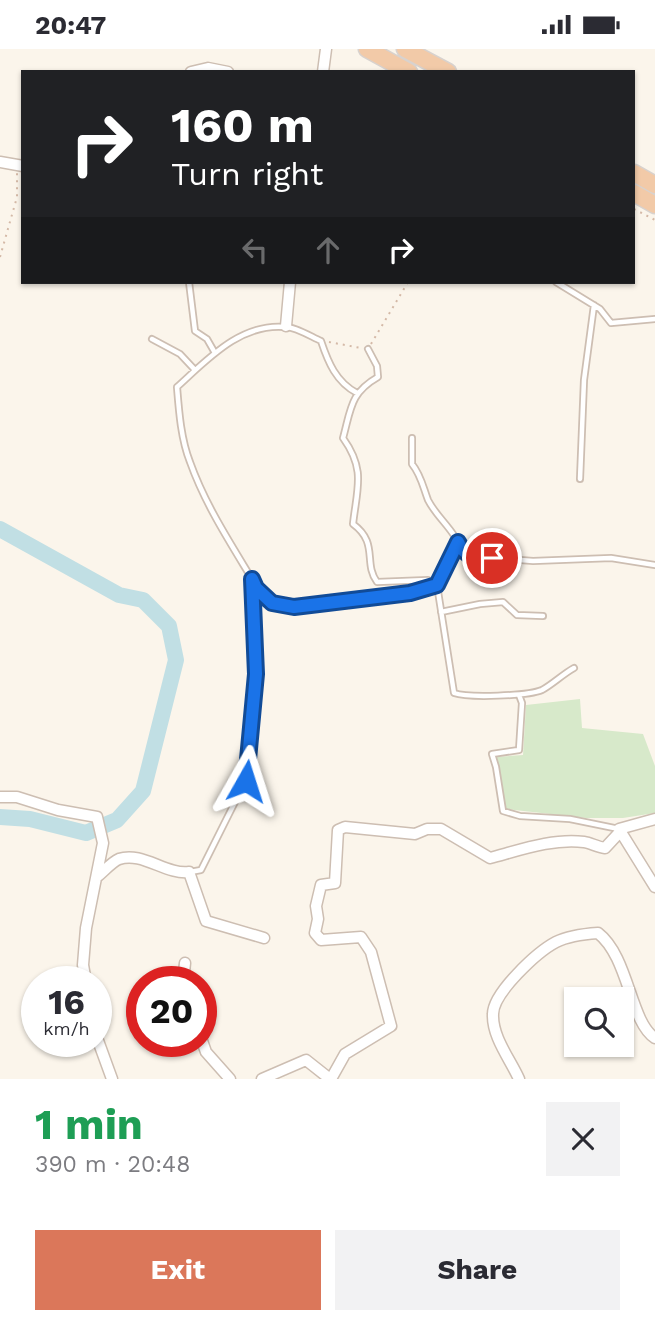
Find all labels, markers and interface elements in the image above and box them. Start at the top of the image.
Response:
text: 20:47 [35,10,106,40]
text: 160 m [171,96,314,154]
icon: right [56,98,147,189]
text: Turn right [171,155,323,193]
icon: left [236,231,274,269]
icon: ahead [309,231,347,269]
icon: right [382,231,420,269]
pin [462,528,522,588]
icon: arrive [473,539,511,577]
position arrow [209,744,283,818]
speed limit sign: 20 [126,966,217,1057]
text: 16 [48,981,85,1023]
map controls [564,987,634,1057]
button: search [564,987,634,1057]
text: km/h [43,1018,90,1039]
text: 1 min [35,1100,143,1149]
button: close [546,1102,620,1176]
text: 390 m · 20:48 [35,1151,190,1178]
button: Exit [35,1230,321,1310]
button: Share [335,1230,620,1310]

